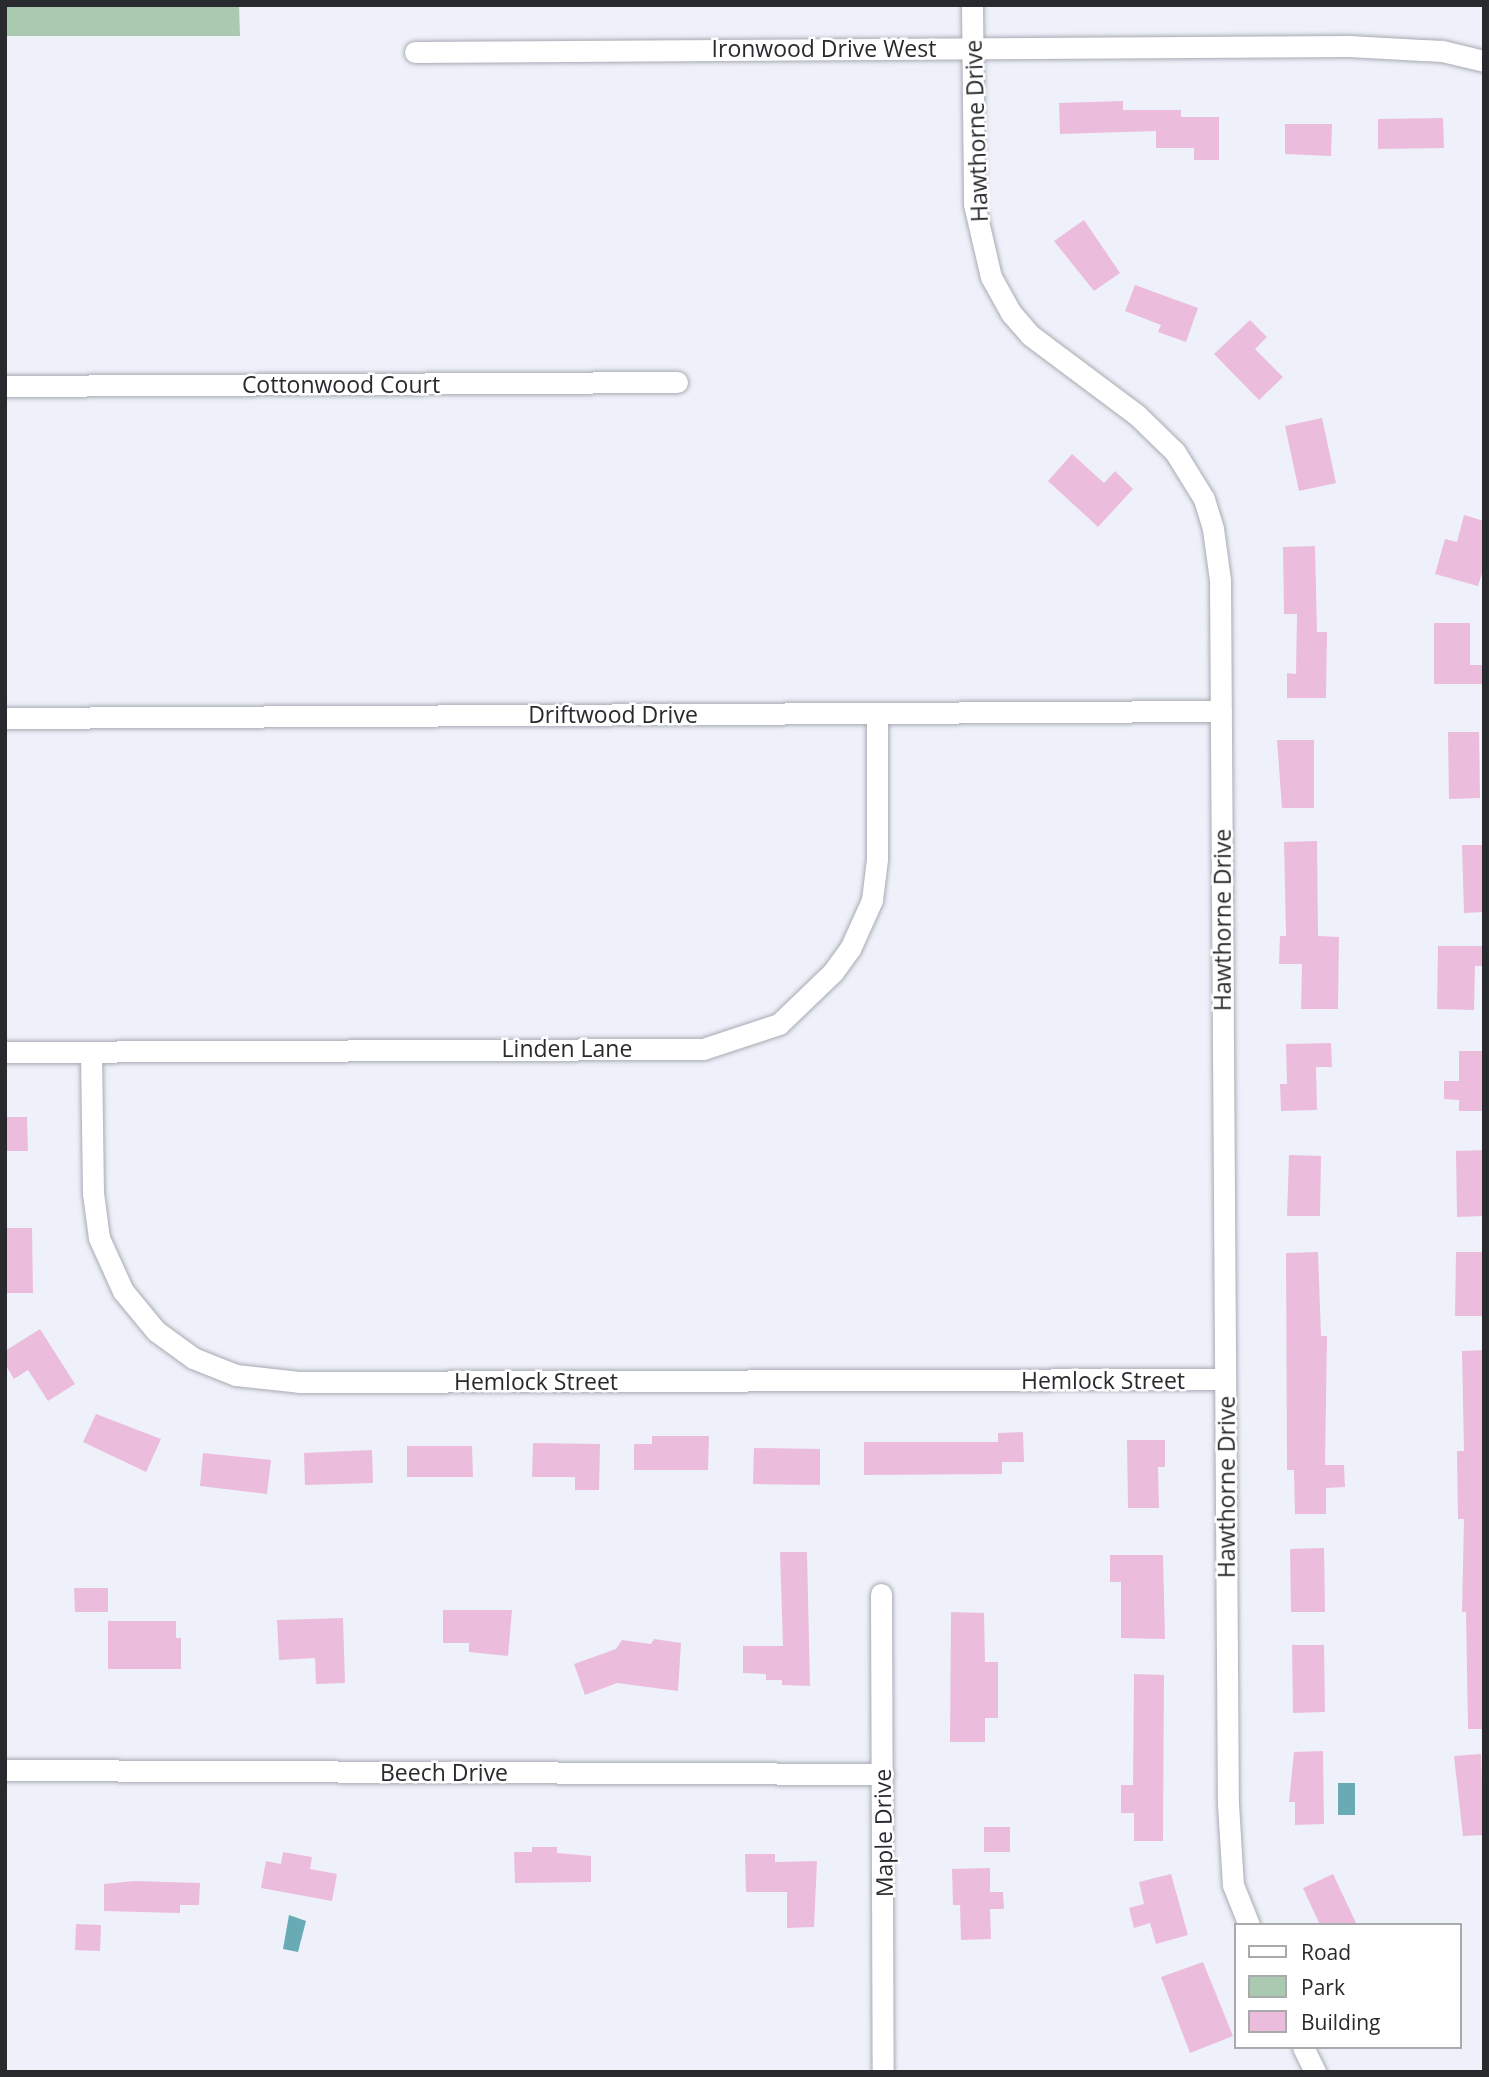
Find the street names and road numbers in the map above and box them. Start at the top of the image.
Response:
street label: Ironwood Drive West [712,34,936,62]
street label: Hawthorne Drive [959,39,993,223]
street label: Cottonwood Court [242,370,440,398]
street label: Driftwood Drive [528,700,698,728]
street label: Hawthorne Drive [1208,829,1236,1011]
street label: Linden Lane [502,1034,632,1062]
street label: Hemlock Street [1021,1366,1185,1394]
street label: Hemlock Street [454,1367,618,1395]
street label: Hawthorne Drive [1212,1396,1240,1578]
street label: Beech Drive [380,1758,508,1786]
street label: Maple Drive [868,1769,898,1897]

